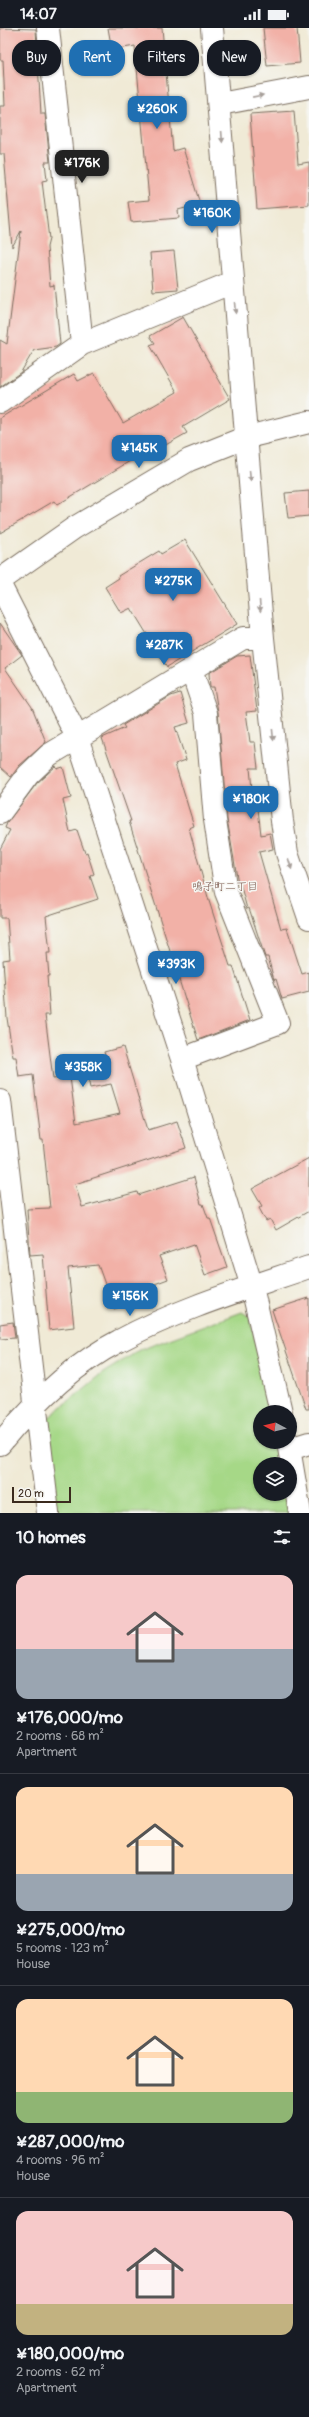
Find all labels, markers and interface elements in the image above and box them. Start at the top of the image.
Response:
text: 14:07 [20,5,57,24]
chip: Buy [12,40,61,76]
chip: Rent [69,40,125,76]
chip: Filters [133,40,199,76]
chip: New [207,40,261,76]
one-way arrow [252,93,264,99]
pin: ¥260K [129,96,185,130]
text: ¥260K [137,101,177,117]
one-way arrow [219,131,226,143]
pin: ¥176K [54,150,110,184]
text: ¥176K [64,155,100,171]
pin: ¥160K [184,200,240,234]
text: ¥160K [193,205,231,221]
one-way arrow [232,302,239,314]
pin: ¥145K [111,435,167,469]
text: ¥145K [121,440,157,456]
one-way arrow [246,470,253,482]
pin: ¥275K [145,568,201,602]
text: ¥275K [154,573,192,589]
one-way arrow [257,600,264,612]
pin: ¥287K [136,632,192,666]
text: ¥287K [145,637,183,653]
one-way arrow [270,729,276,741]
pin: ¥180K [223,786,279,820]
text: ¥180K [232,791,270,807]
one-way arrow [287,858,293,870]
district label: 鳴子町二丁目 [192,880,258,893]
pin: ¥393K [148,951,204,985]
text: ¥393K [157,956,195,972]
pin: ¥358K [55,1054,111,1088]
text: ¥358K [64,1059,102,1075]
pin: ¥156K [102,1283,158,1317]
text: ¥156K [112,1288,148,1304]
north arrow [253,1405,297,1449]
map controls [253,1405,297,1501]
button: layers [253,1457,297,1501]
scale bar [12,1485,71,1504]
text: 20 m [18,1487,44,1500]
icon: filters [271,1526,293,1548]
text: 10 homes [16,1527,86,1548]
icon: home [119,1601,191,1673]
text: ¥176,000/mo [16,1707,123,1728]
text: 2 rooms · 68 m² [16,1728,104,1744]
text: Apartment [16,1744,77,1760]
icon: home [119,1813,191,1885]
text: ¥275,000/mo [16,1919,125,1940]
text: 5 rooms · 123 m² [16,1940,109,1956]
text: House [16,1956,50,1972]
icon: home [119,2025,191,2097]
text: ¥287,000/mo [16,2131,124,2152]
text: 4 rooms · 96 m² [16,2152,104,2168]
text: House [16,2168,50,2184]
icon: home [119,2237,191,2309]
text: ¥180,000/mo [16,2343,124,2364]
text: 2 rooms · 62 m² [16,2364,105,2380]
text: Apartment [16,2380,77,2396]

